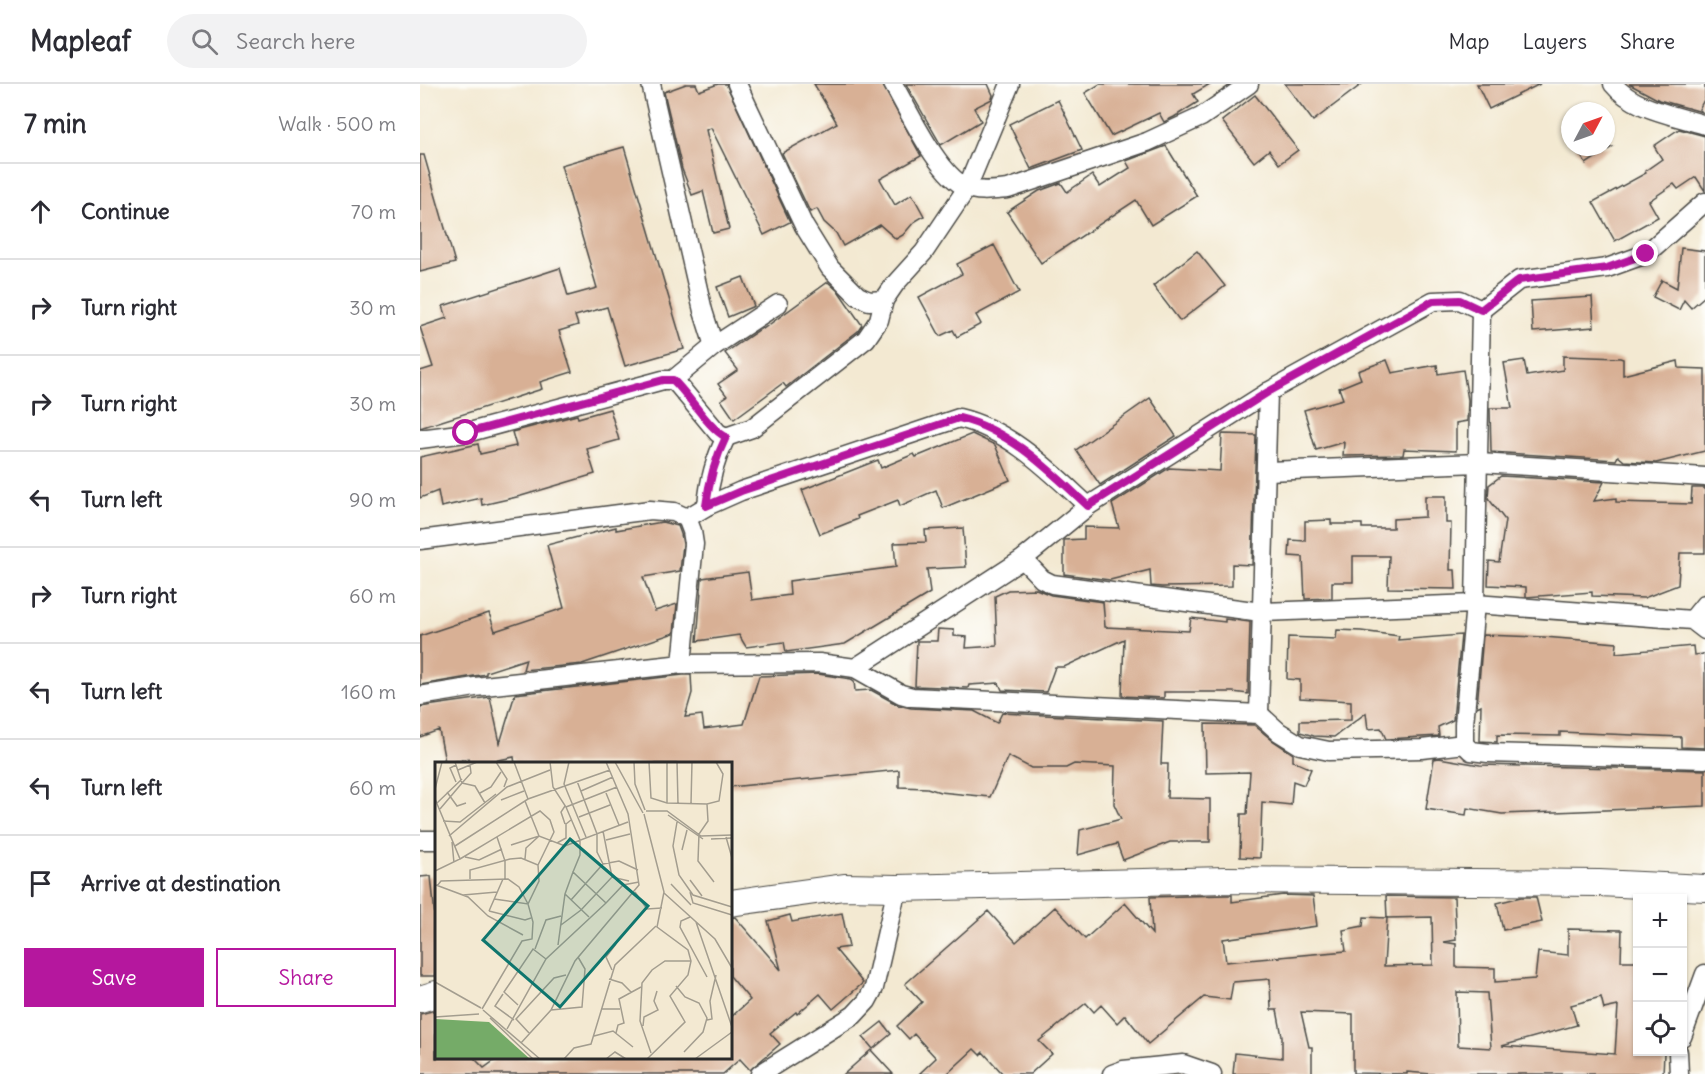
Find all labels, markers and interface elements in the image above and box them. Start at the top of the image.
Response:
search box [167,14,587,68]
text: Mapleaf [30,23,131,59]
icon: search [188,25,221,58]
text: Search here [236,27,355,55]
text: Map [1449,28,1489,55]
text: Layers [1522,28,1587,55]
text: Share [1620,28,1675,55]
north arrow [1561,102,1615,156]
text: 7 min [24,107,87,140]
text: Walk · 500 m [278,111,396,136]
icon: ahead [24,195,57,228]
text: Continue [81,197,170,225]
text: 70 m [351,199,396,224]
route end [1632,240,1658,266]
icon: right [24,291,57,324]
text: Turn right [81,293,177,321]
text: 30 m [349,295,396,320]
icon: right [24,387,57,420]
text: Turn right [81,389,177,417]
text: 30 m [349,391,396,416]
route start [452,419,478,445]
icon: left [24,483,57,516]
text: Turn left [81,485,162,513]
text: 90 m [349,487,396,512]
icon: right [24,579,57,612]
text: Turn right [81,581,177,609]
text: 60 m [349,583,396,608]
icon: left [24,675,57,708]
text: Turn left [81,677,162,705]
text: 160 m [341,679,396,704]
inset map [435,762,732,1059]
icon: left [24,771,57,804]
text: Turn left [81,773,162,801]
text: 60 m [349,775,396,800]
icon: arrive [24,867,57,900]
text: Arrive at destination [81,869,281,897]
map controls [1633,894,1687,1056]
button: + [1633,894,1687,948]
button: Save [24,948,204,1007]
button: Share [216,948,396,1007]
button: − [1633,948,1687,1002]
button: locate [1633,1002,1687,1056]

